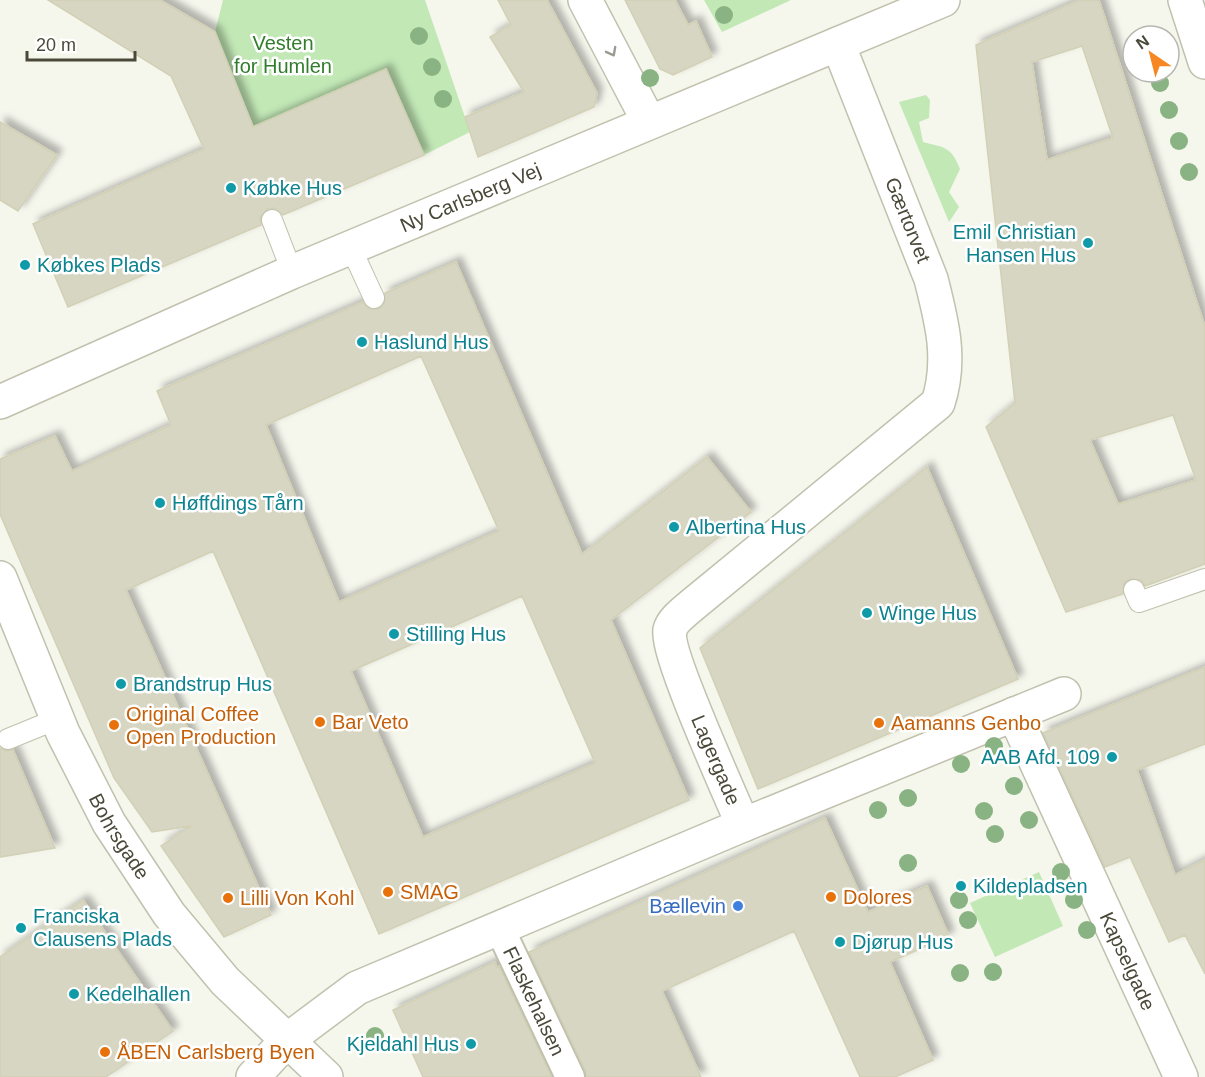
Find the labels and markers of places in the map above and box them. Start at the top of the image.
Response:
place label: Købke Hus [243,177,342,199]
marker: Købke Hus [224,181,238,195]
place label: Emil Christian Hansen Hus [953,221,1076,266]
marker: Emil Christian Hansen Hus [1081,236,1095,250]
place label: Købkes Plads [37,254,160,276]
marker: Købkes Plads [18,258,32,272]
place label: Haslund Hus [374,331,489,353]
marker: Haslund Hus [355,335,369,349]
place label: Høffdings Tårn [172,492,304,514]
marker: Høffdings Tårn [153,496,167,510]
place label: Albertina Hus [686,516,806,538]
marker: Albertina Hus [667,520,681,534]
place label: Winge Hus [879,602,977,624]
marker: Winge Hus [860,606,874,620]
place label: Stilling Hus [406,623,506,645]
marker: Stilling Hus [387,627,401,641]
place label: Brandstrup Hus [133,673,272,695]
marker: Brandstrup Hus [114,677,128,691]
place label: Original Coffee Open Production [126,703,276,748]
place label: Bar Veto [332,711,409,733]
place label: Aamanns Genbo [891,712,1041,734]
marker: Bar Veto [313,715,327,729]
marker: Aamanns Genbo [872,716,886,730]
marker: Original Coffee Open Production [107,718,121,732]
place label: AAB Afd. 109 [981,746,1100,768]
marker: AAB Afd. 109 [1105,750,1119,764]
place label: Kildepladsen [973,875,1088,897]
marker: Kildepladsen [954,879,968,893]
place label: SMAG [400,881,459,903]
marker: SMAG [381,885,395,899]
place label: Dolores [843,886,912,908]
place label: Lilli Von Kohl [240,887,355,909]
marker: Dolores [824,890,838,904]
marker: Lilli Von Kohl [221,891,235,905]
place label: Bællevin [649,895,726,917]
marker: Bællevin [731,899,745,913]
place label: Franciska Clausens Plads [33,905,172,950]
marker: Franciska Clausens Plads [14,921,28,935]
place label: Djørup Hus [852,931,953,953]
marker: Djørup Hus [833,935,847,949]
place label: Kedelhallen [86,983,191,1005]
marker: Kedelhallen [67,987,81,1001]
place label: Kjeldahl Hus [347,1033,459,1055]
marker: Kjeldahl Hus [464,1037,478,1051]
place label: ÅBEN Carlsberg Byen [117,1041,315,1063]
marker: ÅBEN Carlsberg Byen [98,1045,112,1059]

